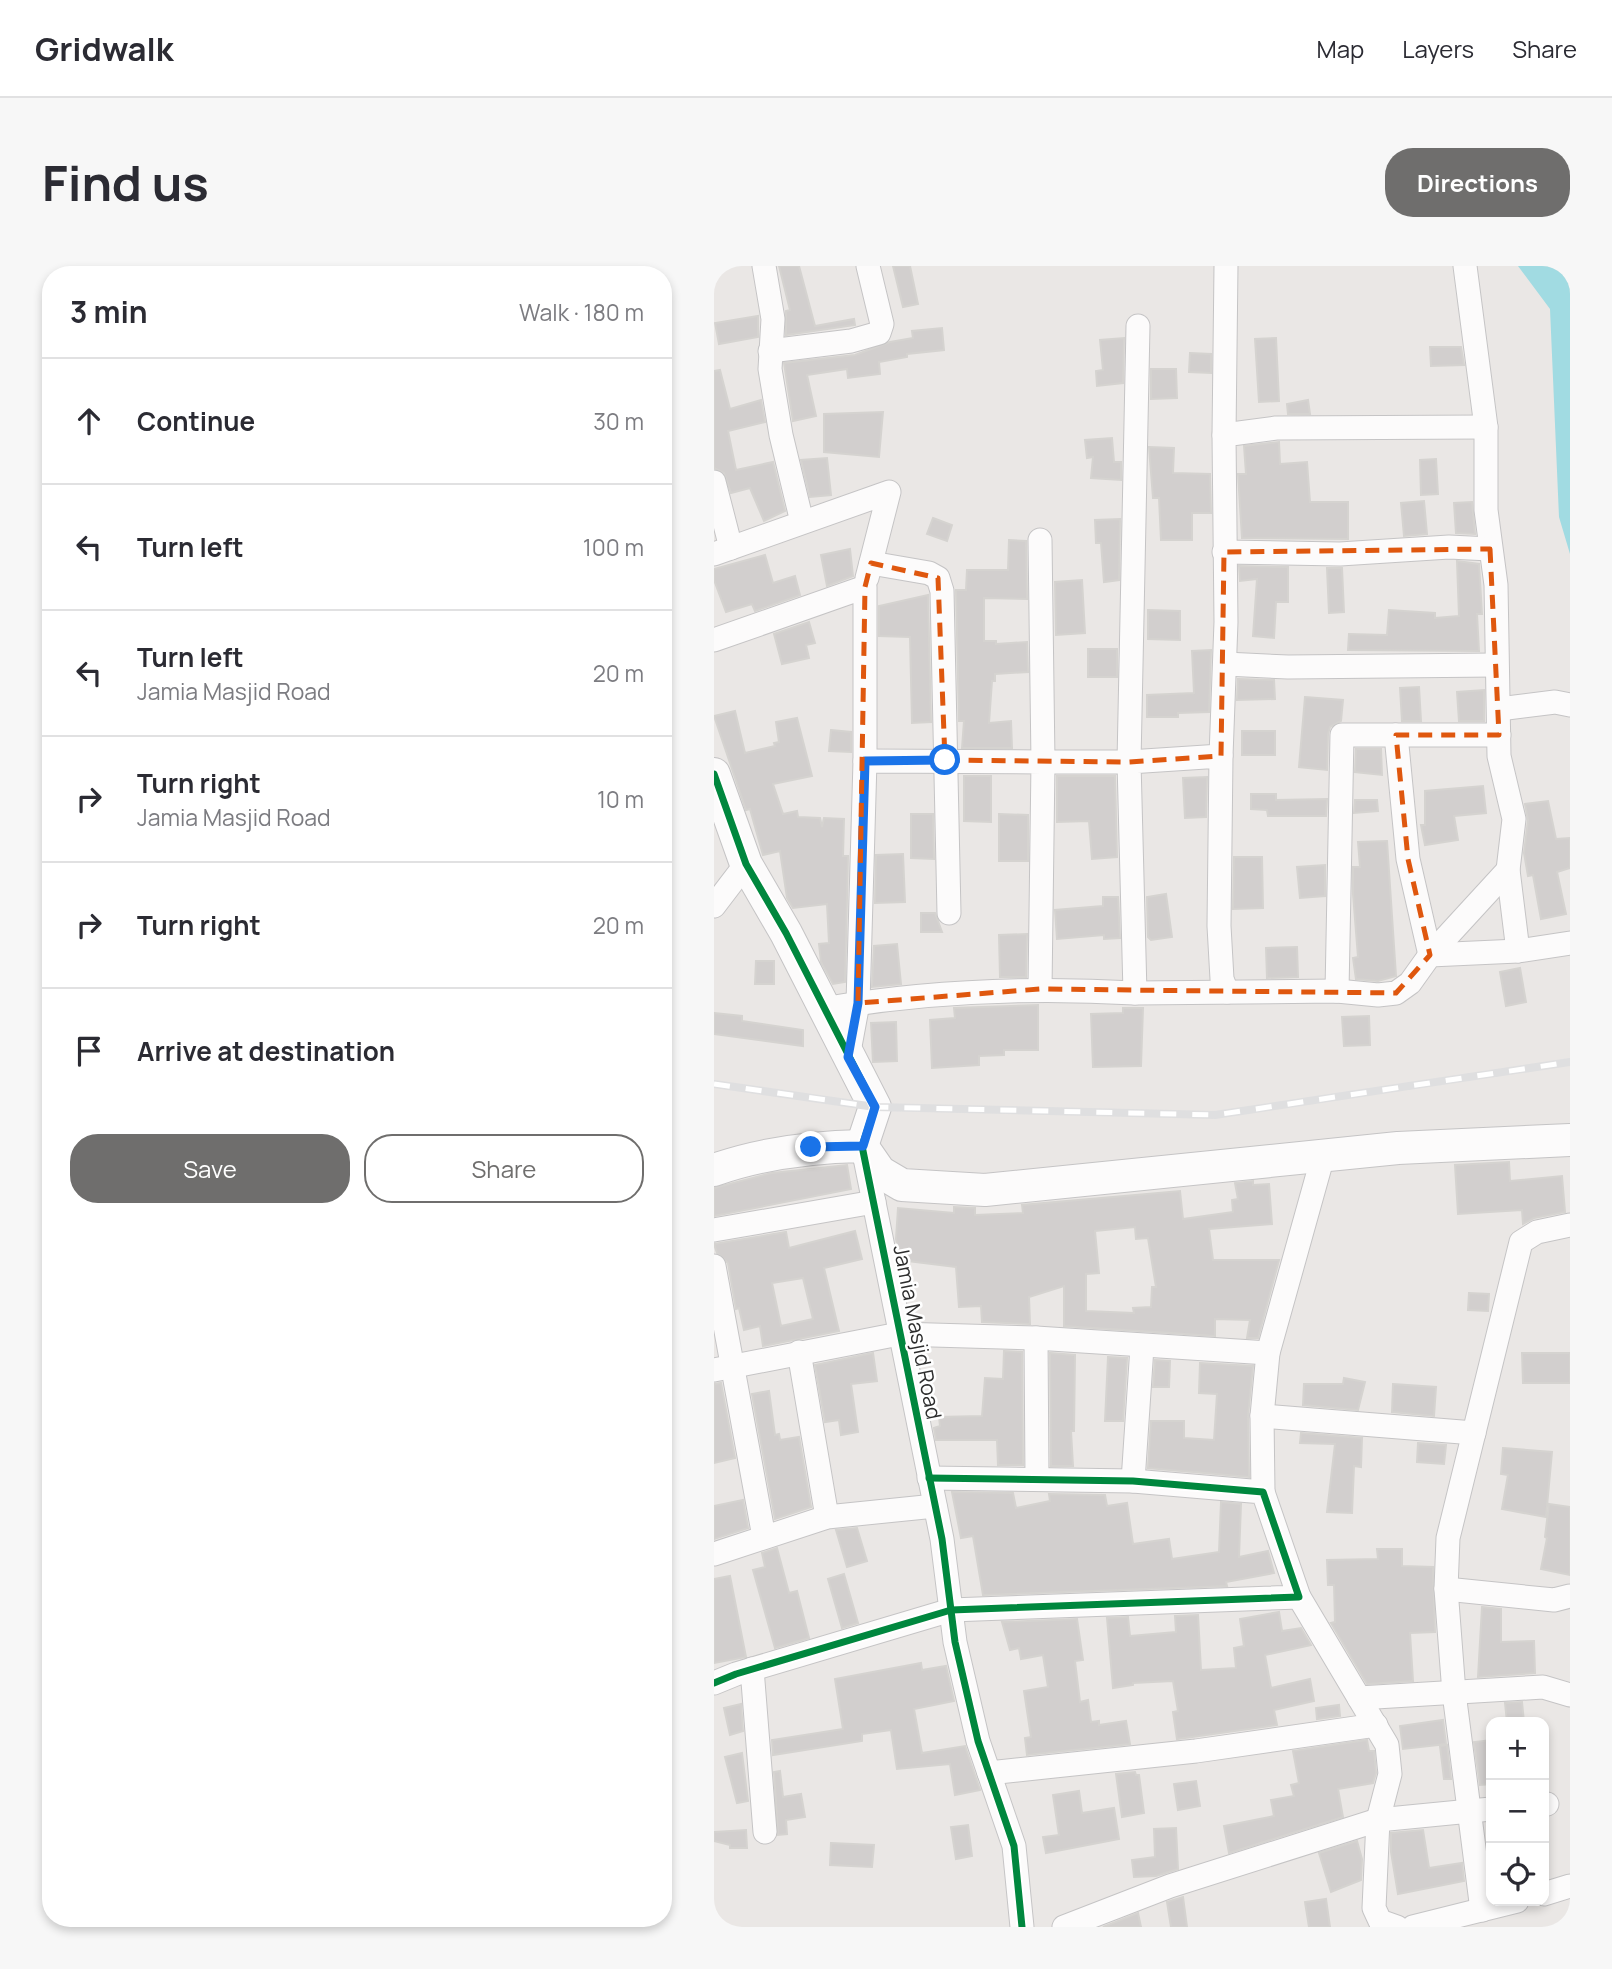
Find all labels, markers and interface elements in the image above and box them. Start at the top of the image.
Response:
text: Gridwalk [35,26,173,71]
text: Map [1317,32,1364,65]
text: Layers [1402,32,1474,65]
text: Share [1512,32,1577,65]
button: Directions [1385,148,1570,217]
text: Find us [42,149,209,216]
text: 3 min [70,291,148,332]
text: Walk · 180 m [519,296,644,328]
icon: ahead [70,402,108,440]
text: Continue [137,403,255,439]
text: 30 m [593,405,644,437]
icon: left [70,528,108,566]
text: Turn left [137,529,244,565]
text: 100 m [583,531,644,563]
text: Turn left [137,639,244,675]
icon: left [70,654,108,692]
text: 20 m [593,657,644,689]
text: Jamia Masjid Road [137,675,331,707]
route start [929,744,960,775]
text: Turn right [137,765,261,801]
icon: right [70,780,108,818]
text: 10 m [597,783,644,815]
text: Jamia Masjid Road [137,801,331,833]
icon: right [70,906,108,944]
text: Turn right [137,907,261,943]
text: 20 m [593,909,644,941]
icon: arrive [70,1032,108,1070]
text: Arrive at destination [137,1033,395,1069]
route end [795,1131,826,1162]
button: Save [70,1134,350,1203]
button: Share [364,1134,644,1203]
street label: Jamia Masjid Road [887,1243,949,1421]
map controls [1486,1717,1549,1906]
button: + [1486,1717,1549,1780]
button: − [1486,1780,1549,1843]
button: locate [1486,1843,1549,1906]

